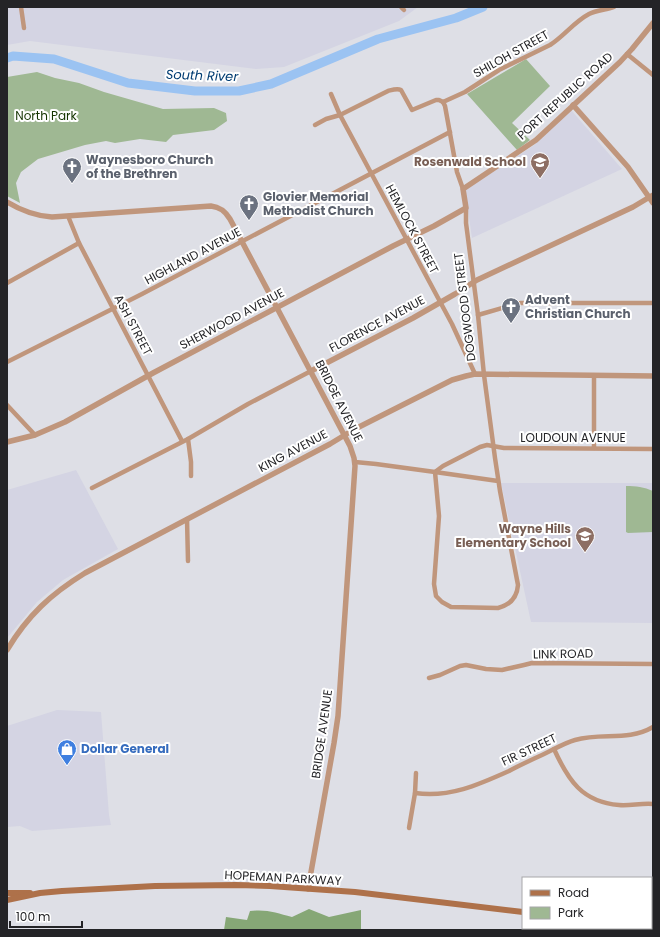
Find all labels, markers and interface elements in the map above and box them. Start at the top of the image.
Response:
street label: SHILOH STREET [470,26,552,81]
street label: PORT REPUBLIC ROAD [513,48,616,143]
water label: South River [165,65,240,86]
park label: North Park [15,107,78,124]
place label: Waynesboro Church of the Brethren [86,151,213,182]
school or university icon: Rosenwald School [529,151,551,179]
place label: Rosenwald School [414,153,526,170]
church icon: Waynesboro Church of the Brethren [61,156,83,184]
street label: HEMLOCK STREET [382,181,443,277]
place label: Glovier Memorial Methodist Church [263,188,374,219]
church icon: Glovier Memorial Methodist Church [238,193,260,221]
street label: HIGHLAND AVENUE [141,223,244,288]
street label: DOGWOOD STREET [449,251,480,362]
street label: SHERWOOD AVENUE [177,284,287,353]
street label: FLORENCE AVENUE [326,291,428,356]
place label: Advent Christian Church [525,291,631,322]
street label: ASH STREET [110,292,157,358]
church icon: Advent Christian Church [500,296,522,324]
street label: BRIDGE AVENUE [311,357,367,445]
street label: KING AVENUE [255,425,330,476]
street label: LOUDOUN AVENUE [520,429,626,446]
place label: Wayne Hills Elementary School [456,520,571,551]
school or university icon: Wayne Hills Elementary School [574,525,596,553]
street label: LINK ROAD [533,644,593,663]
street label: BRIDGE AVENUE [307,688,336,780]
street label: FIR STREET [498,729,560,770]
shop icon: Dollar General [56,738,78,766]
place label: Dollar General [81,740,169,757]
street label: HOPEMAN PARKWAY [224,866,342,889]
legend [522,877,652,929]
text: Road [558,884,589,901]
scale bar [10,903,82,929]
text: Park [558,904,585,921]
text: 100 m [16,908,50,925]

